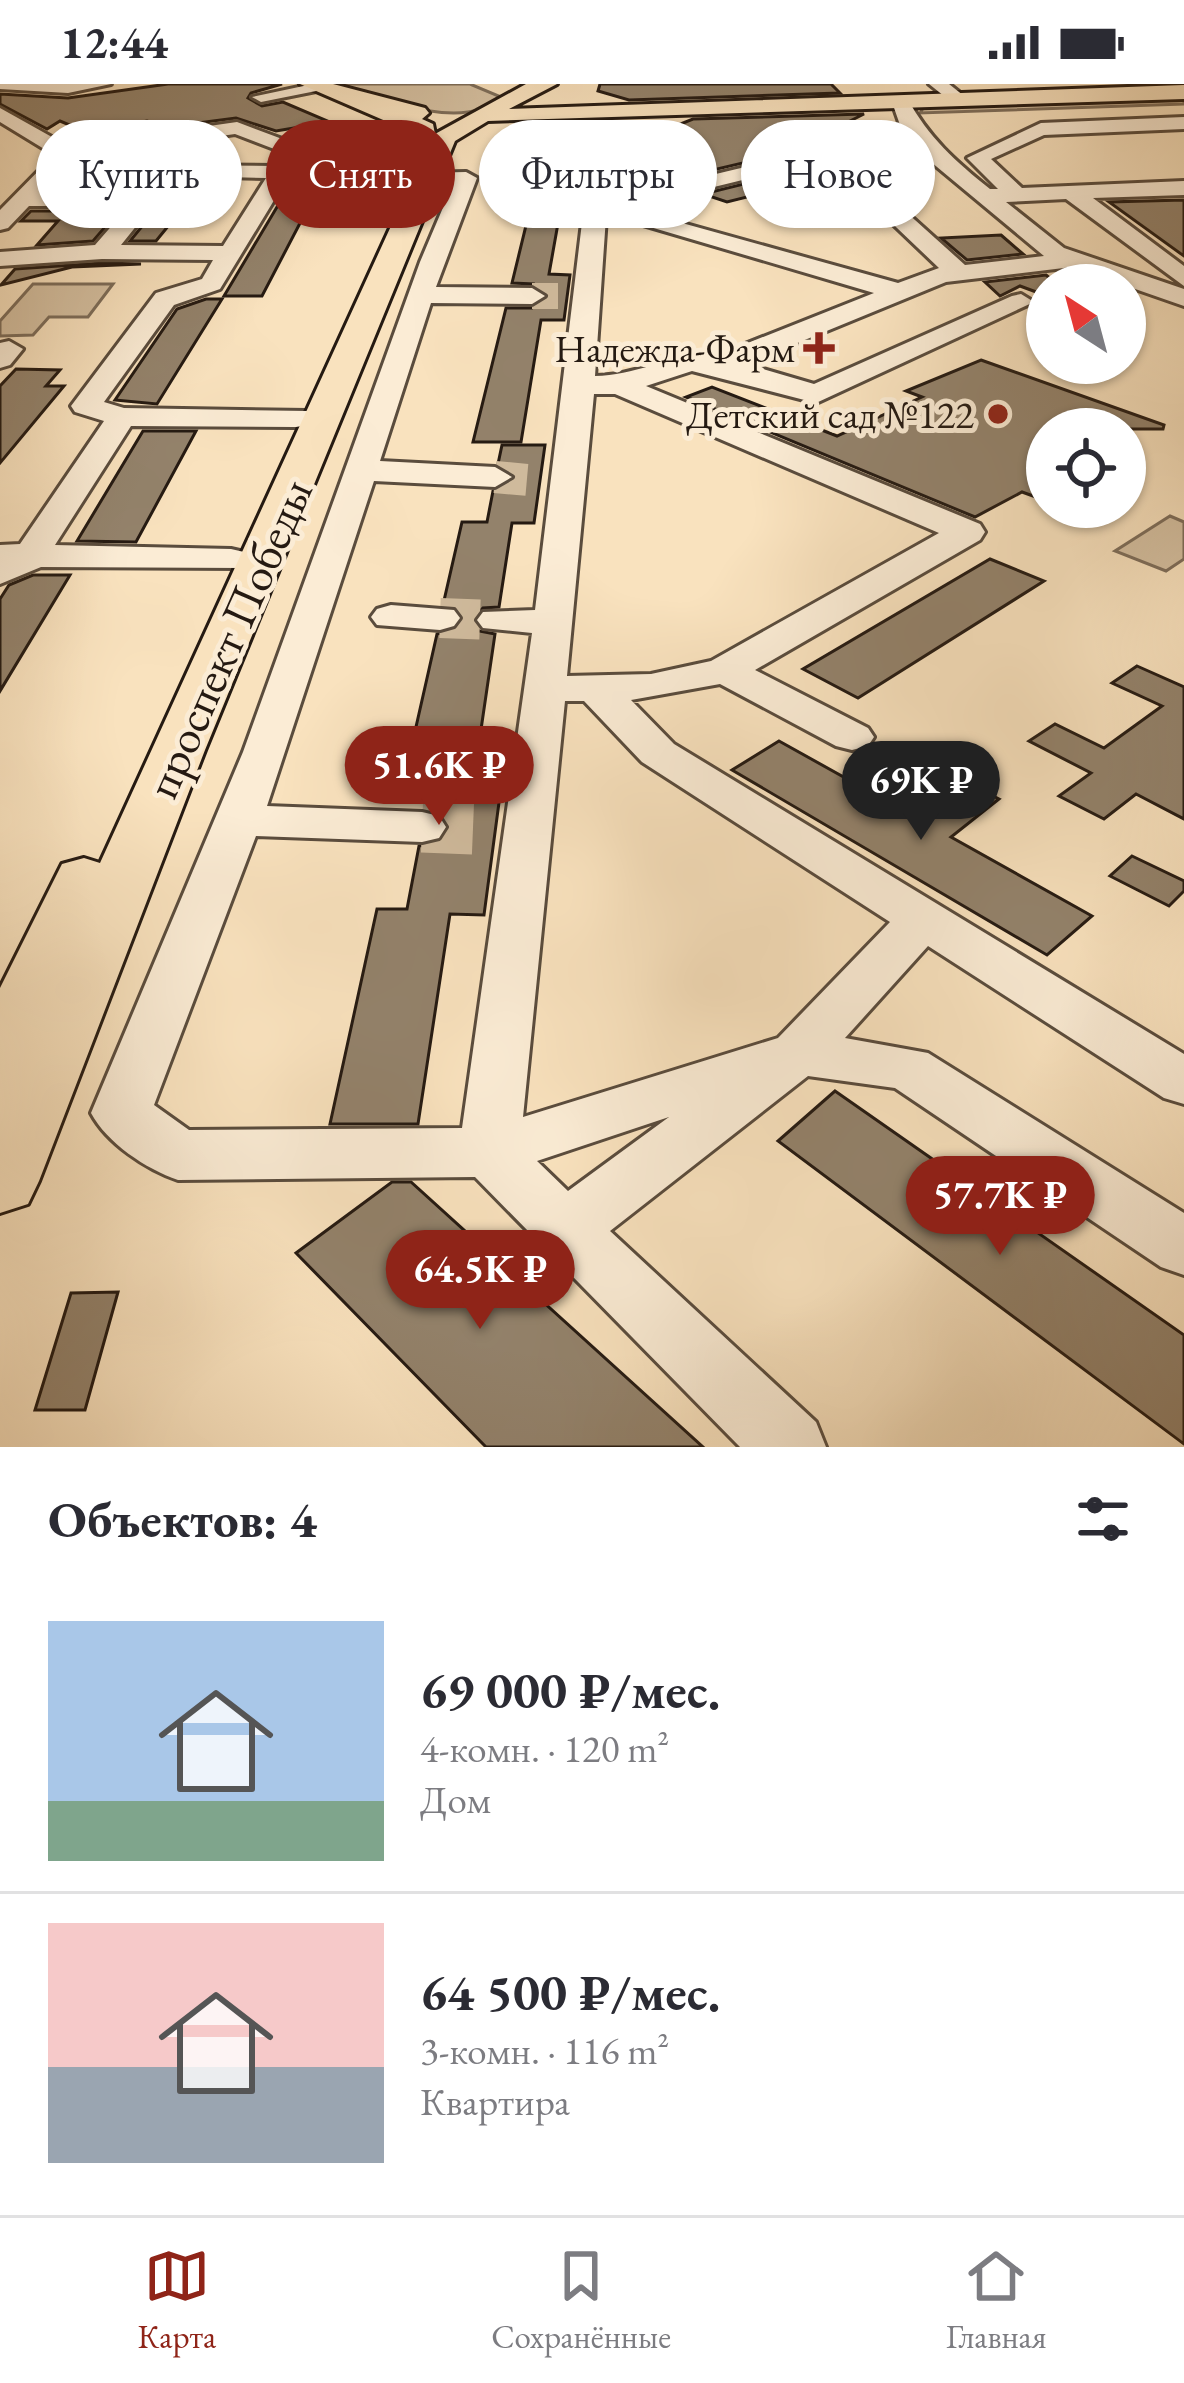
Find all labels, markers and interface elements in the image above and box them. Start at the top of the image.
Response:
text: 12:44 [60,13,168,71]
chip: Купить [36,120,242,228]
chip: Снять [266,120,455,228]
chip: Фильтры [479,120,717,228]
chip: Новое [741,120,935,228]
north arrow [1026,264,1146,384]
map controls [1026,264,1146,528]
place label: Надежда-Фарм [555,323,795,374]
marker: Надежда-Фарм [806,335,832,361]
place label: Детский сад №122 [686,389,974,440]
marker: Детский сад №122 [985,401,1011,427]
button: locate [1026,408,1146,528]
street label: проспект Победы [130,469,326,807]
pin: 51.6K ₽ [328,726,550,828]
text: 51.6K ₽ [372,739,506,790]
pin: 69K ₽ [837,741,1005,843]
text: 69K ₽ [869,754,973,805]
pin: 57.7K ₽ [889,1156,1111,1258]
text: 57.7K ₽ [933,1169,1067,1220]
pin: 64.5K ₽ [369,1230,591,1332]
text: 64.5K ₽ [413,1243,547,1294]
text: Объектов: 4 [48,1486,317,1552]
icon: filters [1070,1486,1136,1552]
text: 69 000 ₽/мес. [420,1657,720,1723]
icon: home [144,1669,288,1813]
text: 4-комн. · 120 m² [420,1723,669,1774]
text: Дом [420,1774,491,1825]
text: 64 500 ₽/мес. [420,1959,720,2025]
icon: home [144,1971,288,2115]
text: 3-комн. · 116 m² [420,2025,669,2076]
text: Квартира [420,2076,570,2127]
tab: Карта [137,2243,216,2358]
tab: Сохранённые [491,2243,671,2358]
tab: Главная [946,2243,1047,2358]

